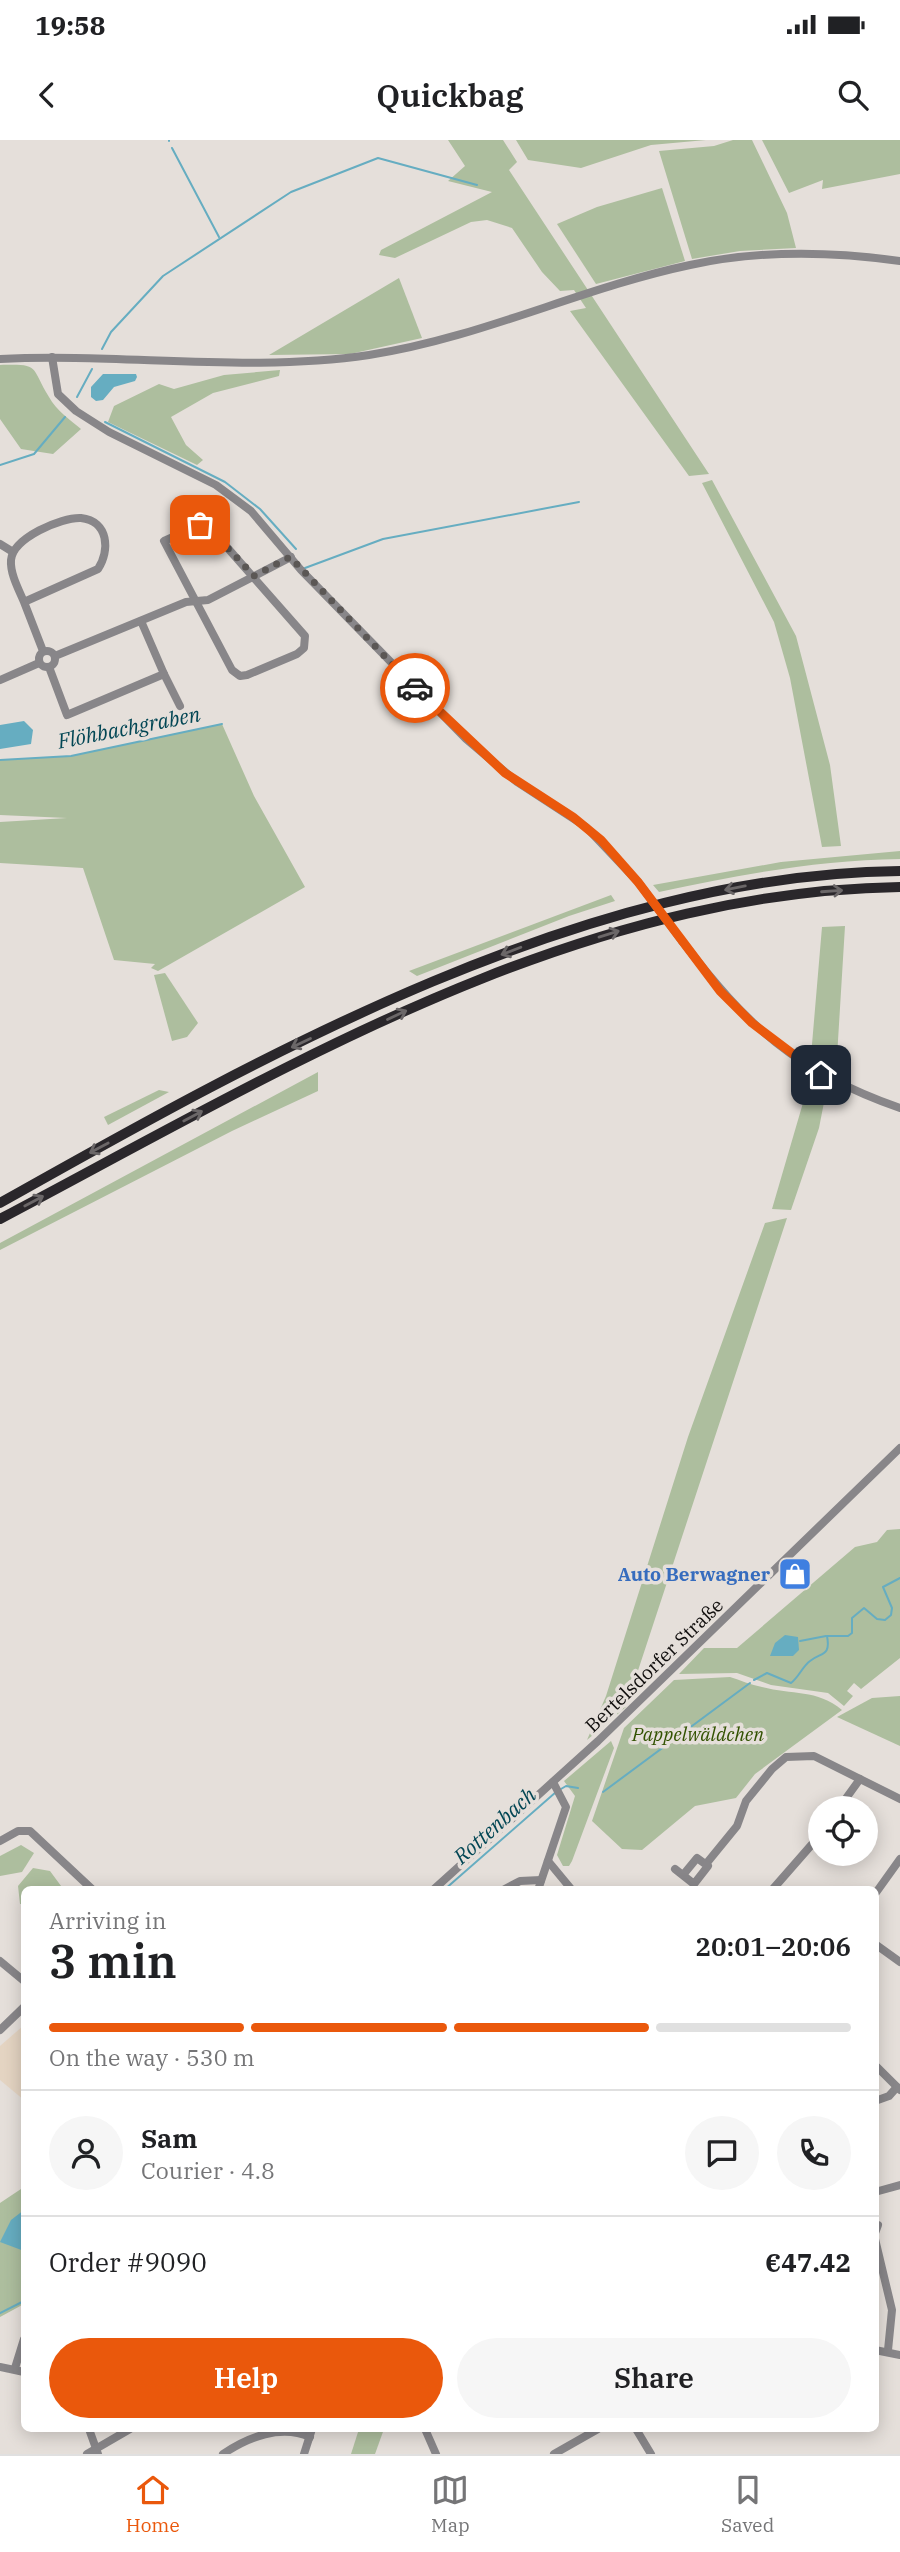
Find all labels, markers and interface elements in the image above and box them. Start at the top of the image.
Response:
text: 19:58 [35,8,105,42]
text: Quickbag [376,74,524,116]
icon: back [28,76,66,114]
icon: search [834,76,872,114]
pin [170,495,230,555]
icon: bag [181,506,219,544]
courier [380,653,450,723]
icon: car [396,669,434,707]
water label: Flöhbachgraben [54,699,203,755]
one-way arrow [724,882,747,895]
one-way arrow [820,884,843,897]
one-way arrow [598,927,620,939]
one-way arrow [501,946,523,958]
one-way arrow [386,1008,407,1021]
one-way arrow [291,1037,312,1050]
pin [791,1045,851,1105]
icon: home [802,1056,840,1094]
one-way arrow [183,1109,203,1123]
one-way arrow [89,1142,110,1156]
one-way arrow [23,1193,44,1207]
shop icon: Auto Berwagner [776,1555,814,1593]
place label: Auto Berwagner [618,1562,771,1586]
street label: Bertelsdorfer Straße [580,1593,728,1737]
park label: Pappelwäldchen [631,1722,764,1746]
water label: Rottenbach [446,1780,542,1870]
map controls [808,1796,878,1866]
button: locate [808,1796,878,1866]
text: Arriving in [49,1905,166,1935]
text: 20:01–20:06 [695,1929,851,1963]
text: 3 min [49,1931,177,1991]
text: On the way · 530 m [49,2042,255,2072]
button: person [49,2116,123,2190]
button: chat [685,2116,759,2190]
button: phone [777,2116,851,2190]
text: Sam [141,2121,197,2155]
text: Courier · 4.8 [141,2155,275,2185]
text: Order #9090 [49,2245,207,2279]
text: €47.42 [765,2245,851,2279]
button: Help [49,2338,443,2418]
button: Share [457,2338,851,2418]
tab: Home [126,2471,180,2537]
tab: Map [431,2471,470,2537]
tab: Saved [721,2471,774,2537]

